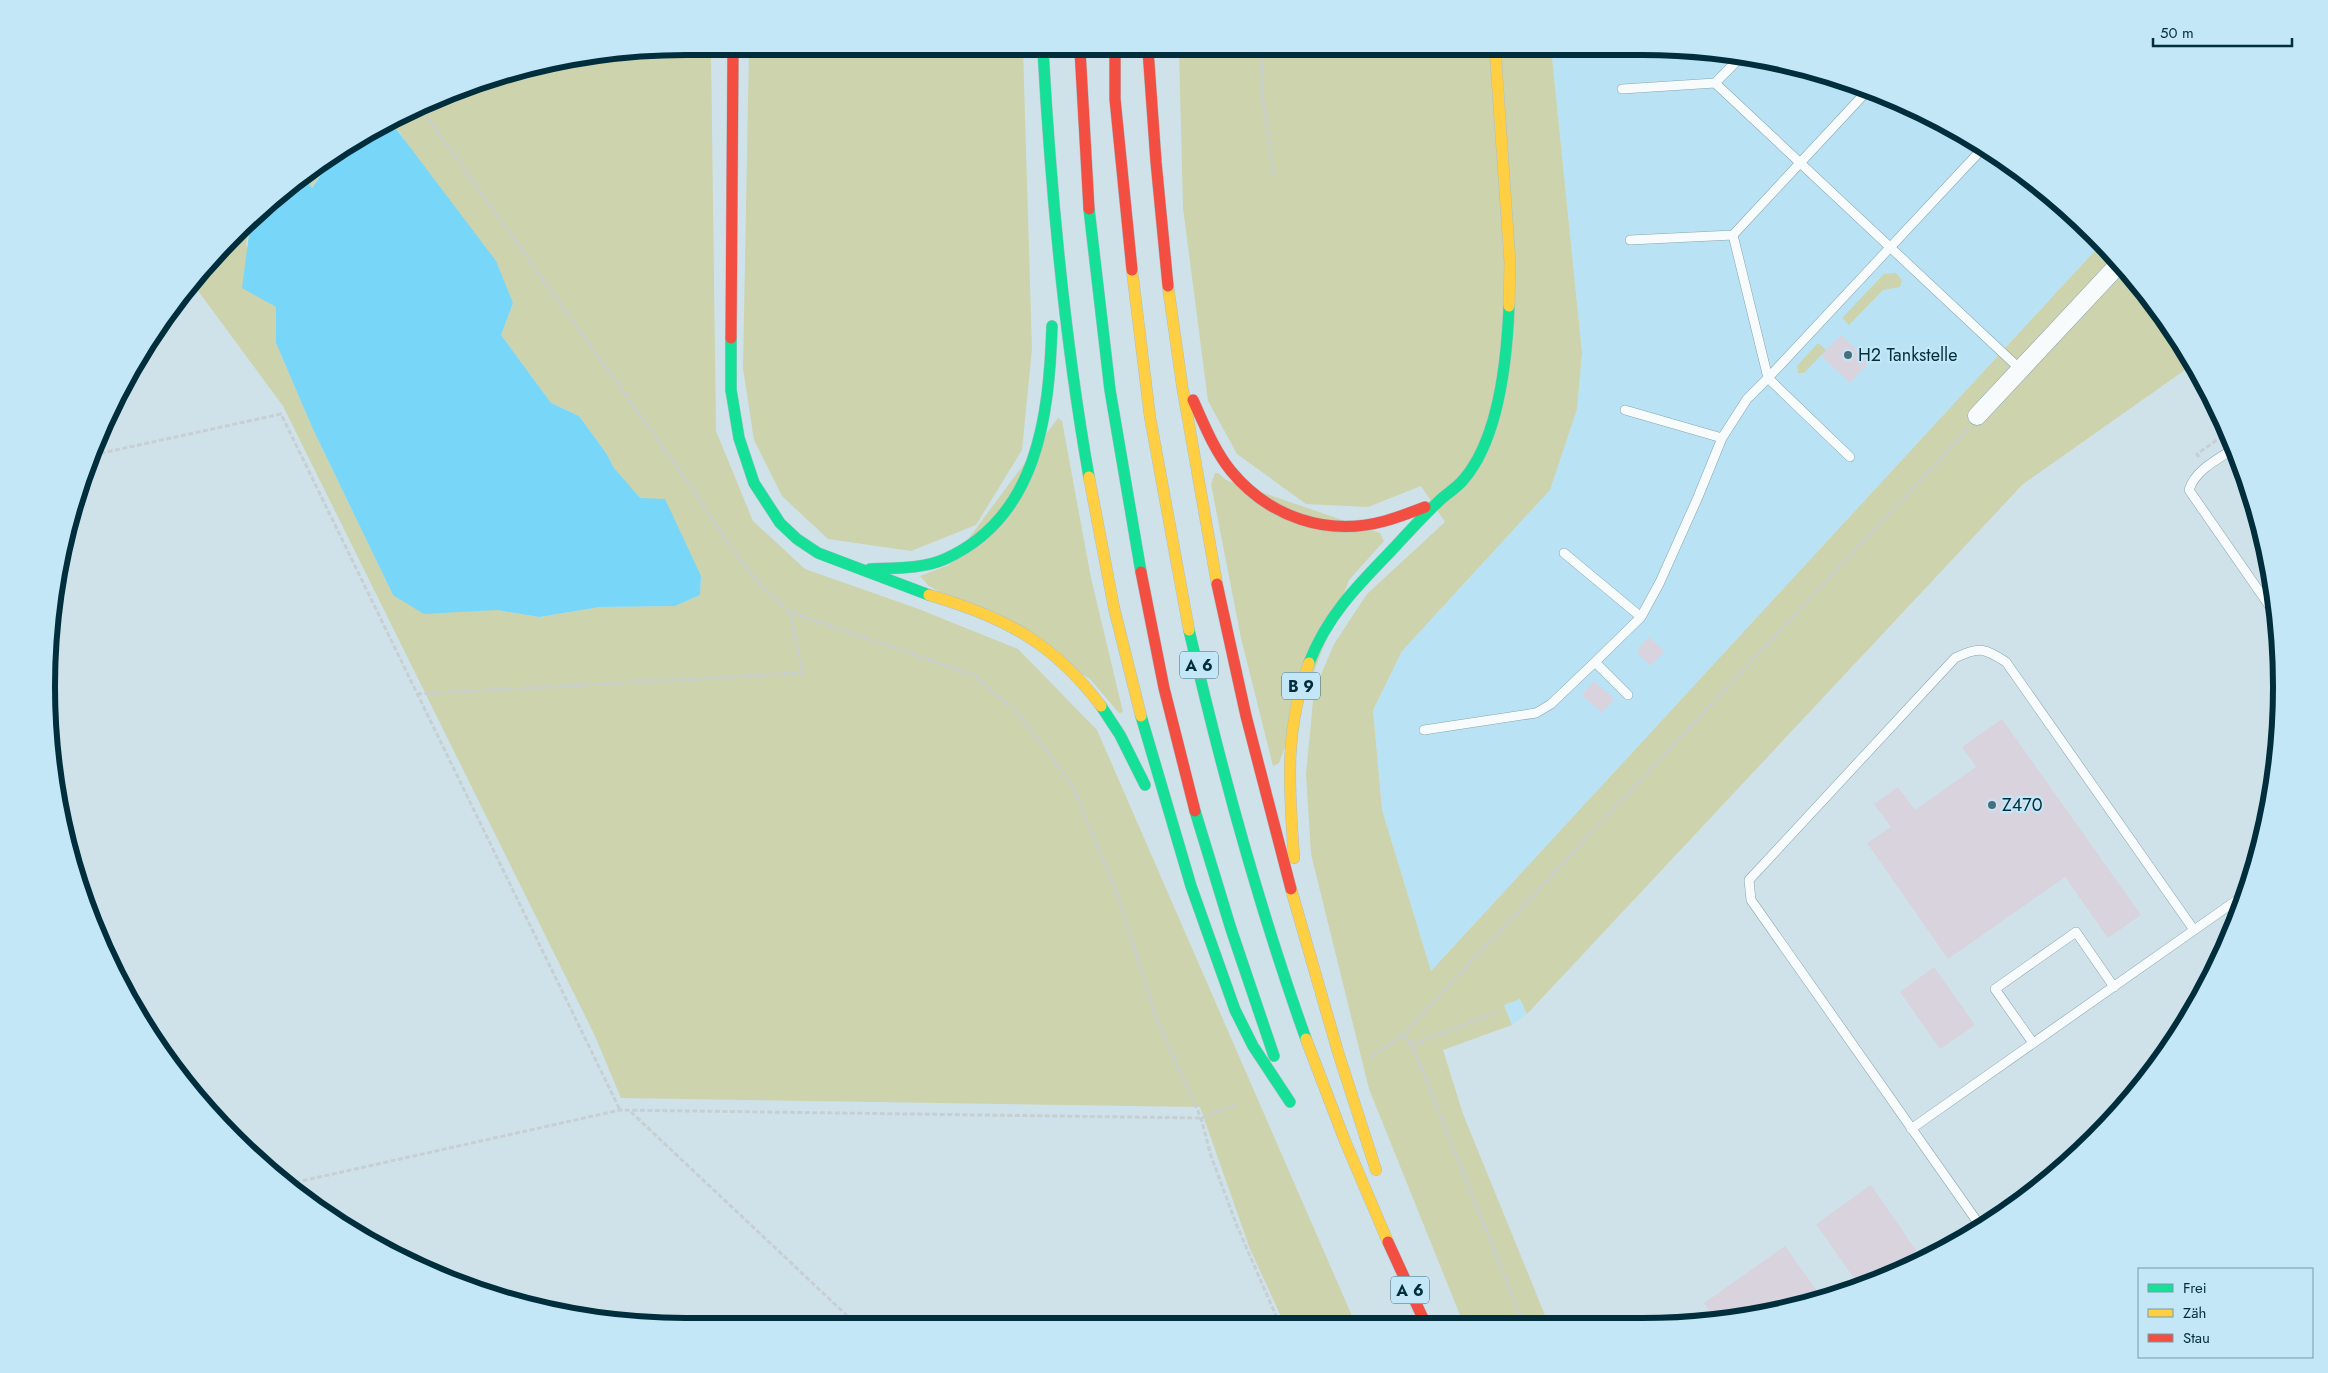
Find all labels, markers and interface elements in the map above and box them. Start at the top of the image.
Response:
scale bar [2153,15,2292,47]
text: 50 m [2160,22,2194,44]
place label: H2 Tankstelle [1858,342,1958,368]
marker: H2 Tankstelle [1842,349,1854,361]
road number: A 6 [1180,652,1218,678]
road number: B 9 [1282,672,1320,699]
place label: Z470 [2002,792,2043,818]
marker: Z470 [1986,799,1998,811]
legend [2138,1268,2313,1358]
road number: A 6 [1391,1276,1429,1304]
text: Frei [2183,1277,2207,1299]
text: Zäh [2183,1302,2206,1324]
text: Stau [2183,1327,2210,1349]

